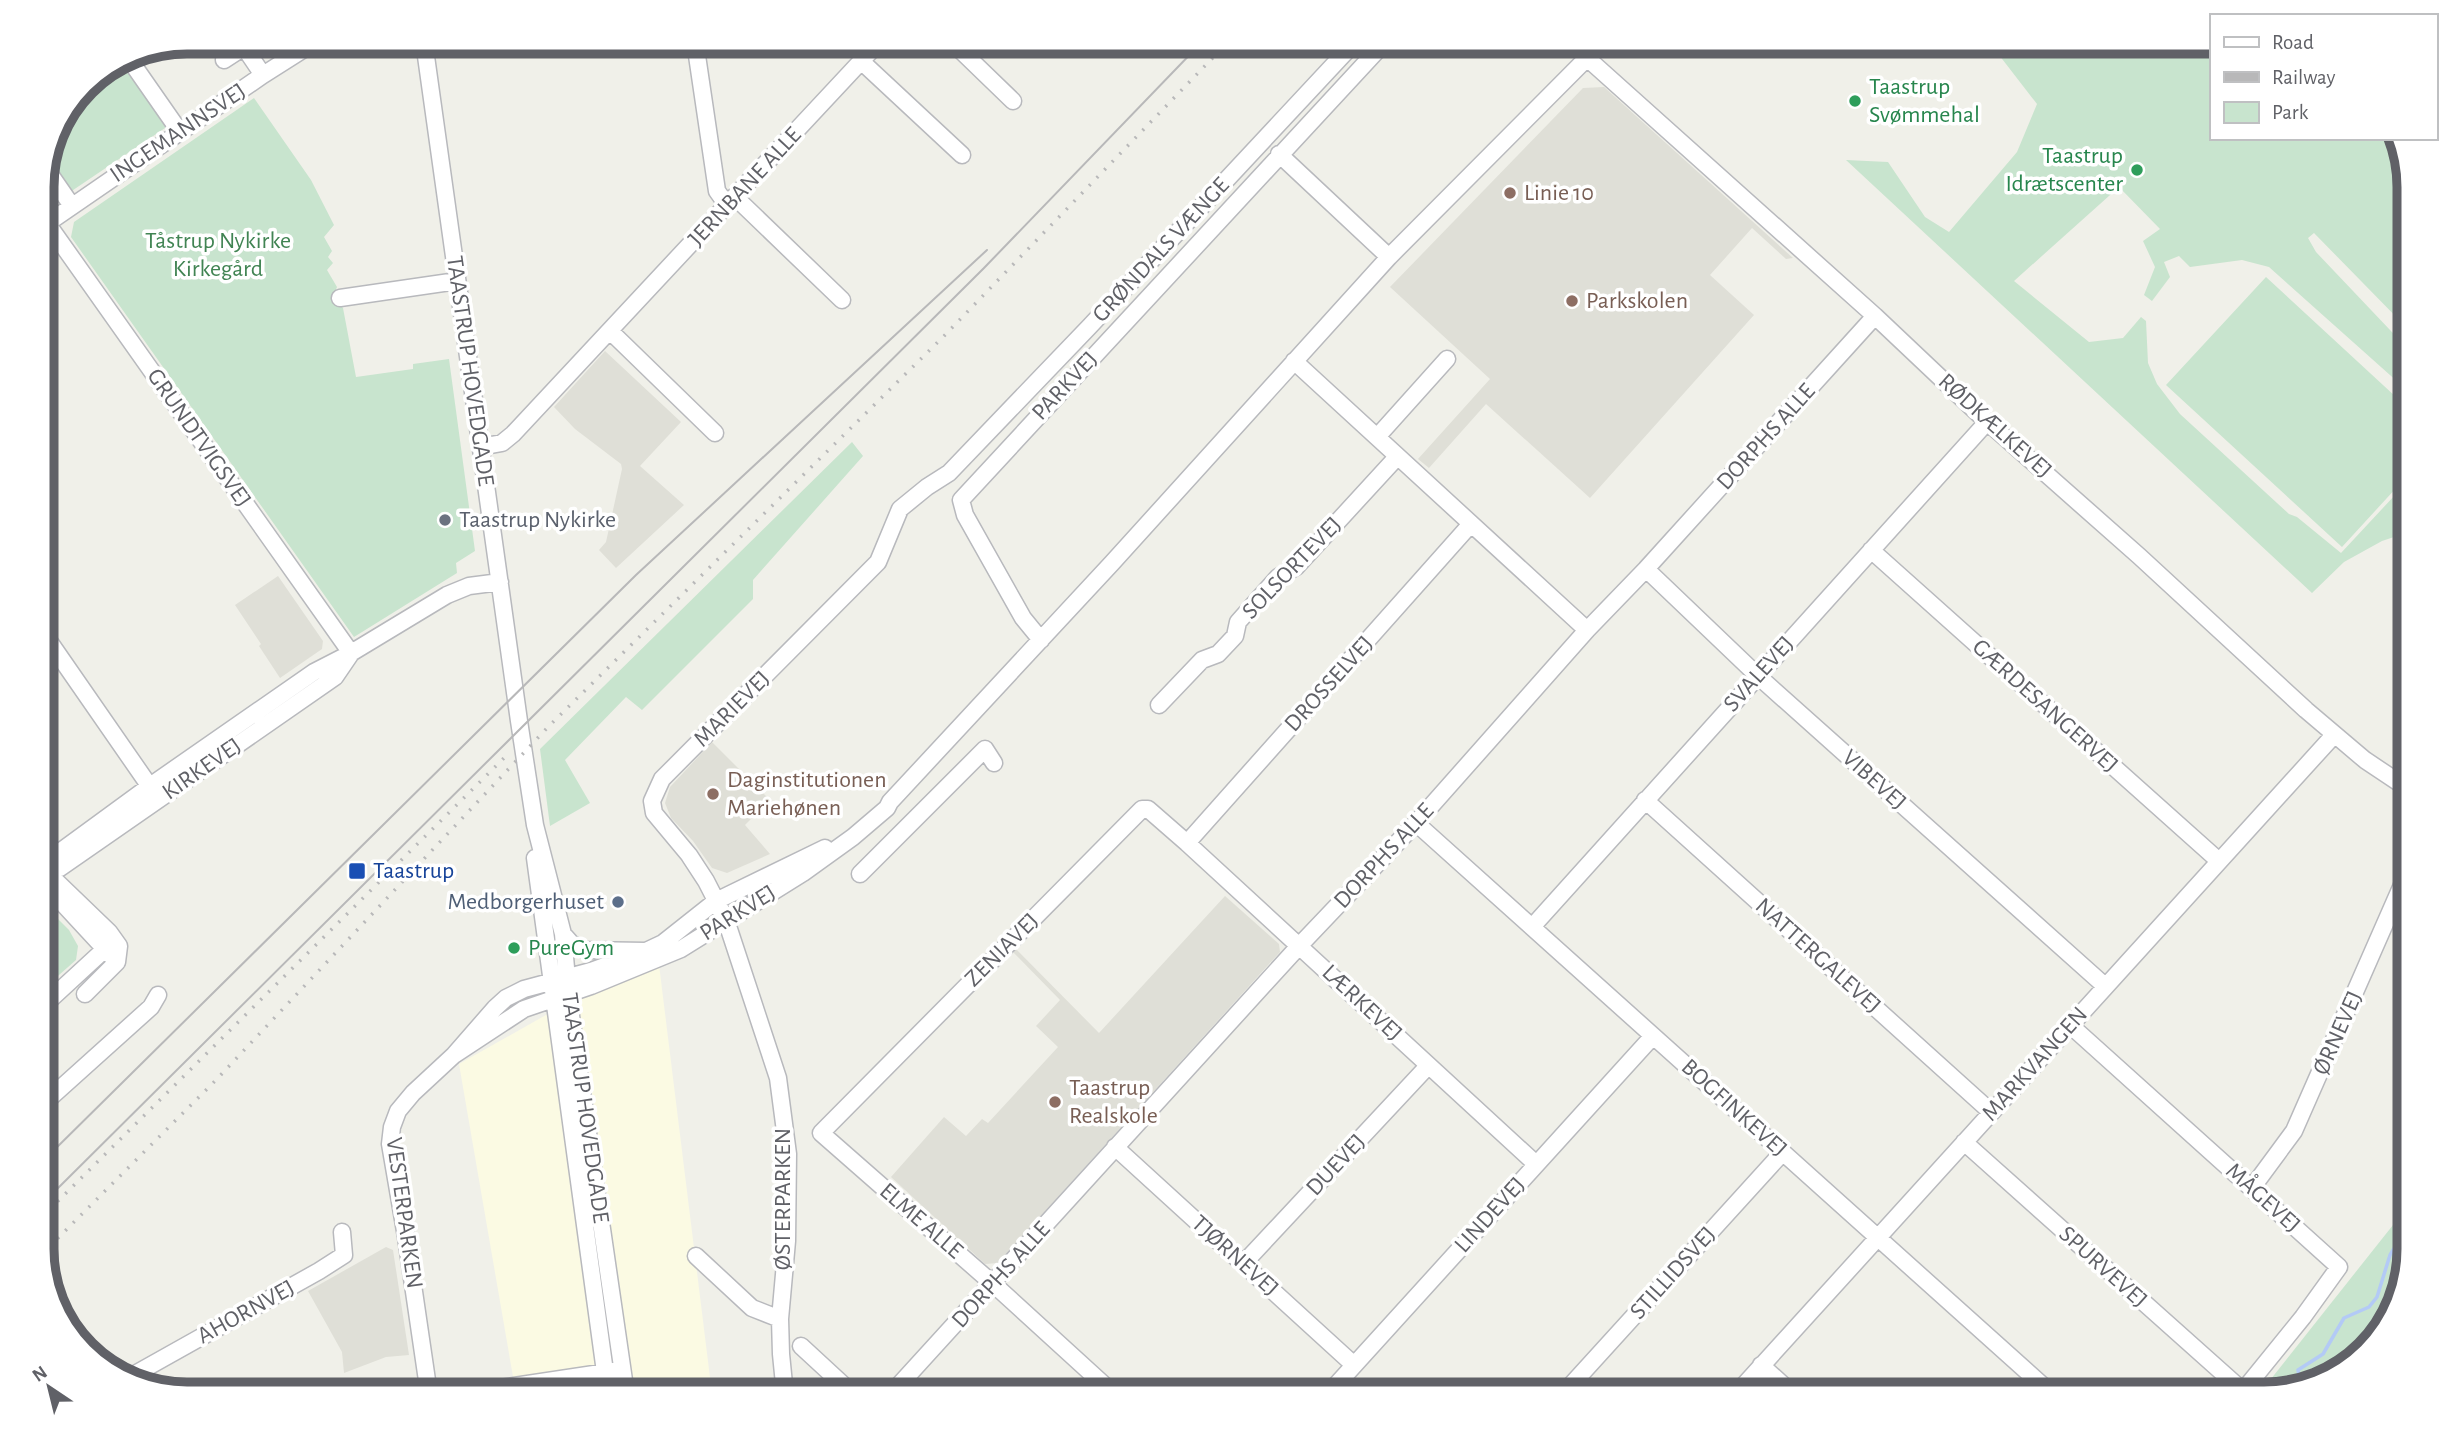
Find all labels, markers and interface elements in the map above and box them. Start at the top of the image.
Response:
legend [2210,14,2437,140]
text: Road [2272,32,2314,53]
text: Railway [2272,67,2335,88]
place label: Taastrup Svømmehal [1869,75,1980,127]
street label: INGEMANNSVEJ [106,79,250,187]
marker: Taastrup Svømmehal [1847,93,1863,109]
text: Park [2272,102,2309,123]
street label: JERNBANE ALLE [684,123,806,251]
place label: Taastrup Idrætscenter [2005,144,2123,196]
marker: Taastrup Idrætscenter [2129,162,2145,178]
street label: GRØNDALS VÆNGE [1088,173,1234,327]
place label: Linie 10 [1524,181,1594,205]
marker: Linie 10 [1502,185,1518,201]
park label: Tåstrup Nykirke Kirkegård [145,229,291,281]
street label: TAASTRUP HOVEDGADE [442,254,498,488]
place label: Parkskolen [1586,289,1688,313]
marker: Parkskolen [1564,293,1580,309]
street label: PARKVEJ [1028,347,1102,425]
street label: GRUNDTVIGSVEJ [142,364,256,512]
street label: RØDKÆLKEVEJ [1934,369,2056,483]
street label: DORPHS ALLE [1712,379,1820,495]
place label: Taastrup Nykirke [459,508,616,532]
marker: Taastrup Nykirke [437,512,453,528]
street label: SOLSORTEVEJ [1238,512,1346,624]
street label: DROSSELVEJ [1280,632,1378,736]
street label: SVALEVEJ [1719,632,1799,716]
street label: GÆRDESANGERVEJ [1968,635,2122,777]
street label: MARIEVEJ [689,666,775,752]
street label: KIRKEVEJ [158,733,246,805]
street label: VIBEVEJ [1837,745,1911,815]
place label: Daginstitutionen Mariehønen [727,768,887,820]
marker: Daginstitutionen Mariehønen [705,786,721,802]
street label: DORPHS ALLE [1330,799,1439,913]
place label: Taastrup [373,859,454,883]
marker: Taastrup [347,861,367,881]
street label: PARKVEJ [696,881,780,945]
place label: Medborgerhuset [448,890,604,914]
marker: Medborgerhuset [610,894,626,910]
street label: NATTERGALEVEJ [1751,894,1885,1018]
street label: ZENIAVEJ [961,909,1043,991]
place label: PureGym [528,936,614,960]
marker: PureGym [506,940,522,956]
street label: LÆRKEVEJ [1317,960,1407,1046]
street label: ØRNEVEJ [2309,987,2367,1079]
street label: TAASTRUP HOVEDGADE [557,991,613,1225]
street label: MARKVANGEN [1978,1002,2092,1126]
street label: BOGFINKEVEJ [1677,1055,1791,1161]
place label: Taastrup Realskole [1069,1076,1158,1128]
marker: Taastrup Realskole [1047,1094,1063,1110]
street label: ØSTERPARKEN [771,1128,795,1270]
street label: DUEVEJ [1302,1130,1370,1200]
street label: VESTERPARKEN [382,1136,426,1290]
street label: MÅGEVEJ [2221,1157,2306,1237]
street label: LINDEVEJ [1450,1173,1530,1257]
street label: ELME ALLE [875,1179,967,1264]
street label: TJØRNEVEJ [1187,1211,1283,1301]
street label: DORPHS ALLE [947,1217,1055,1333]
street label: STILLIDSVEJ [1626,1222,1720,1324]
street label: SPURVEVEJ [2054,1222,2152,1312]
street label: AHORNVEJ [193,1276,299,1348]
north arrow [14,1352,84,1422]
text: N [29,1363,51,1386]

